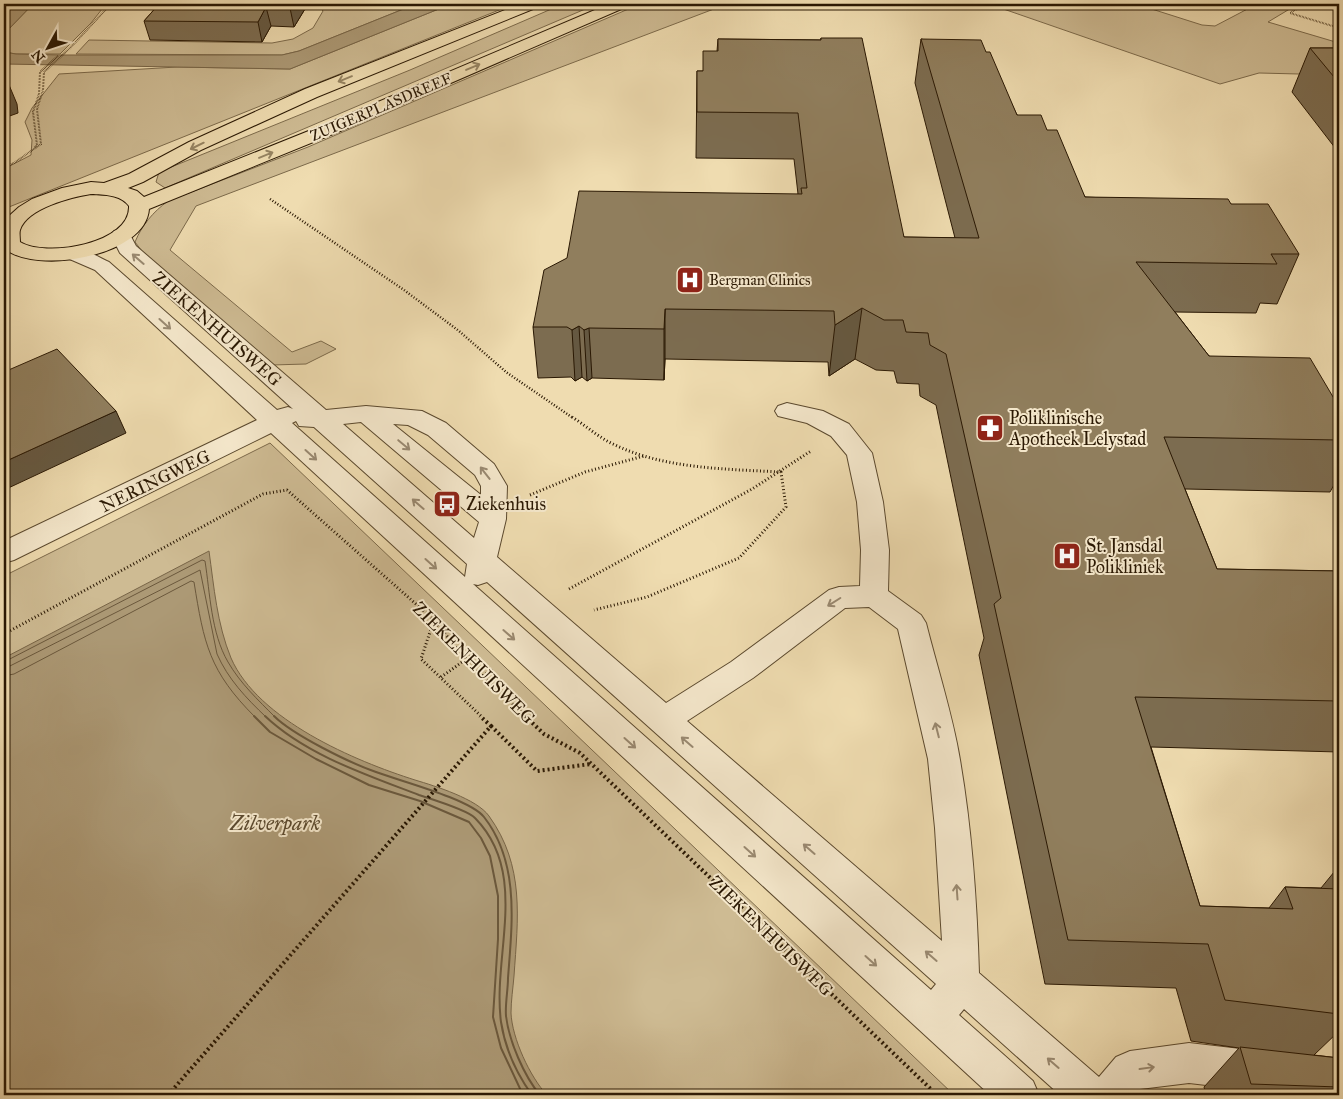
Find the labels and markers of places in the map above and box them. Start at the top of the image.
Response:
hospital icon: Bergman Clinics [675,265,705,295]
place label: Bergman Clinics [709,271,810,289]
place label: Poliklinische Apotheek Lelystad [1008,407,1146,450]
pharmacy icon: Poliklinische Apotheek Lelystad [975,413,1005,443]
bus stop icon: Ziekenhuis [432,489,462,519]
place label: Ziekenhuis [466,493,546,515]
place label: St. Jansdal Polikliniek [1086,535,1164,578]
hospital icon: St. Jansdal Polikliniek [1052,541,1082,571]

